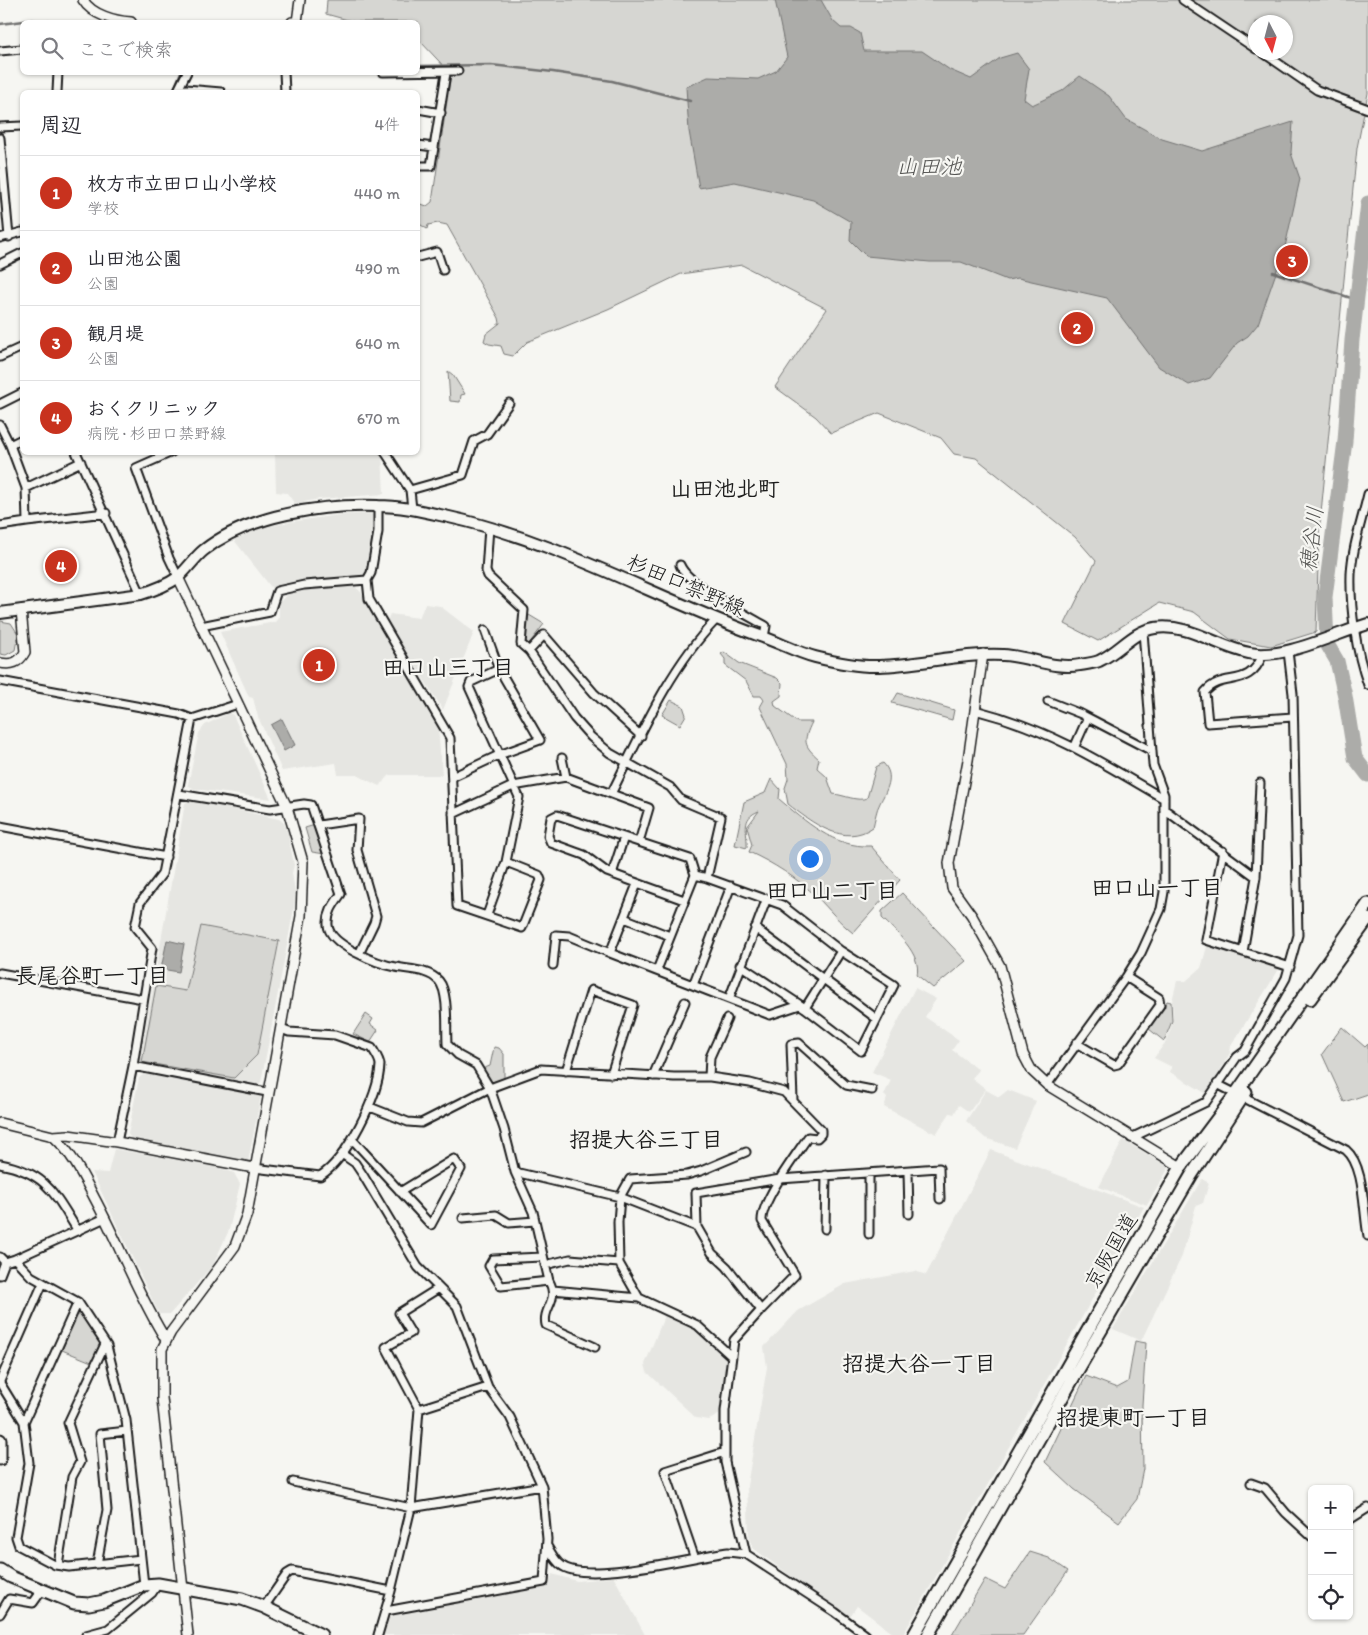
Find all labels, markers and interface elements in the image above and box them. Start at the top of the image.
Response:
north arrow [1248,15,1293,60]
search box [20,20,420,75]
icon: search [38,34,66,62]
text: ここで検索 [78,38,173,61]
text: 周辺 [40,112,82,137]
text: 4件 [374,115,400,134]
water label: 山田池 [896,153,963,180]
text: 枚方市立田口山小学校 [87,172,277,195]
text: 1 [52,184,60,203]
text: 440 m [354,184,400,203]
text: 学校 [87,199,119,218]
pin: 3 [1276,242,1308,280]
text: 山田池公園 [87,247,182,270]
text: 2 [52,259,60,278]
text: 490 m [355,259,400,278]
text: 公園 [87,274,119,293]
pin: 2 [1061,309,1093,347]
text: 観月堤 [87,322,144,345]
text: 3 [52,334,60,353]
text: 640 m [355,334,400,353]
text: 公園 [87,349,119,368]
text: おくクリニック [87,397,220,420]
text: 4 [51,409,61,428]
text: 670 m [357,409,400,428]
text: 病院 · 杉田口禁野線 [87,424,226,443]
district label: 山田池北町 [670,475,780,502]
water label: 穂谷川 [1294,505,1329,573]
pin: 4 [45,547,77,585]
street label: 杉田口禁野線 [623,548,749,621]
pin: 1 [303,646,335,684]
district label: 田口山三丁目 [382,654,514,681]
your location [797,846,823,872]
district label: 田口山一丁目 [1091,874,1223,901]
district label: 田口山二丁目 [766,877,898,904]
district label: 長尾谷町一丁目 [15,962,169,989]
district label: 招提大谷三丁目 [569,1126,723,1153]
street label: 京阪国道 [1079,1208,1142,1293]
district label: 招提大谷一丁目 [842,1350,996,1377]
district label: 招提東町一丁目 [1056,1404,1210,1431]
map controls [1308,1485,1353,1620]
button: + [1308,1485,1353,1530]
button: − [1308,1530,1353,1575]
button: locate [1308,1575,1353,1620]

